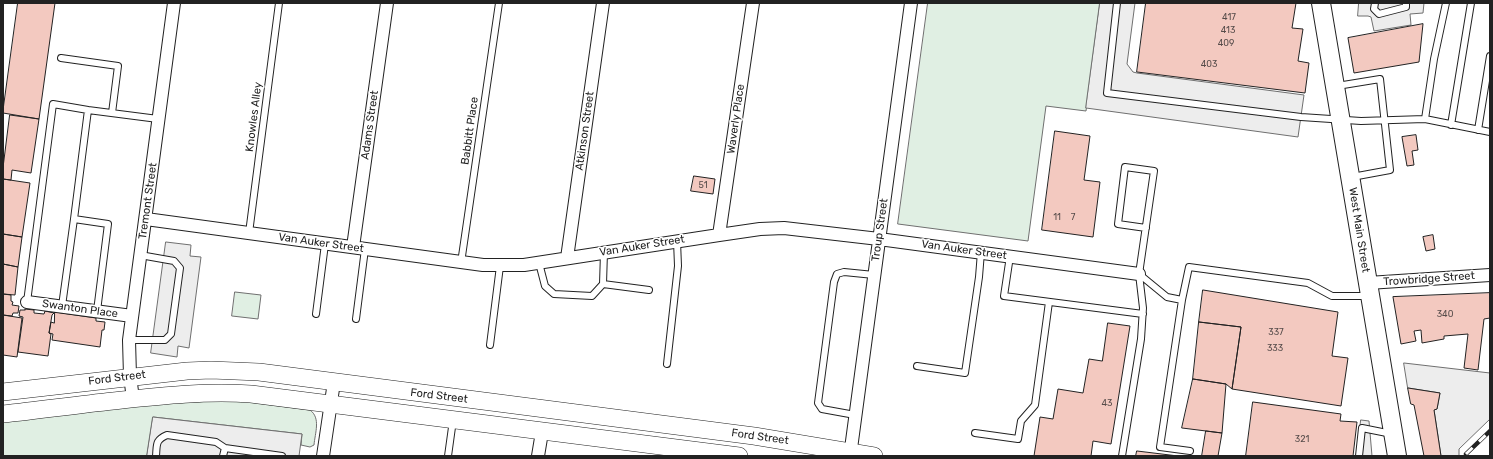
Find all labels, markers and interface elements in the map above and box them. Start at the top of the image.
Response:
house number: 417 [1222,12,1236,22]
house number: 413 [1221,25,1235,35]
house number: 409 [1218,38,1234,48]
house number: 403 [1201,59,1217,69]
street label: Knowles Alley [243,81,265,153]
street label: Waverly Place [725,83,747,155]
street label: Adams Street [359,90,381,160]
street label: Atkinson Street [573,91,597,171]
street label: Babbitt Place [459,96,481,166]
street label: Tremont Street [136,162,160,240]
house number: 51 [698,180,708,190]
street label: West Main Street [1346,187,1372,273]
street label: Troup Street [869,198,891,262]
house number: 11 [1053,212,1061,222]
house number: 7 [1071,212,1075,222]
street label: Van Auker Street [277,230,365,256]
street label: Van Auker Street [598,233,686,259]
street label: Van Auker Street [920,237,1008,263]
street label: Trowbridge Street [1383,269,1475,289]
street label: Swanton Place [41,297,119,321]
house number: 340 [1437,309,1453,319]
house number: 337 [1268,327,1284,337]
house number: 333 [1267,343,1283,353]
street label: Ford Street [88,368,146,388]
street label: Ford Street [410,386,468,406]
house number: 43 [1102,398,1112,408]
street label: Ford Street [731,426,789,448]
house number: 321 [1295,434,1309,444]

